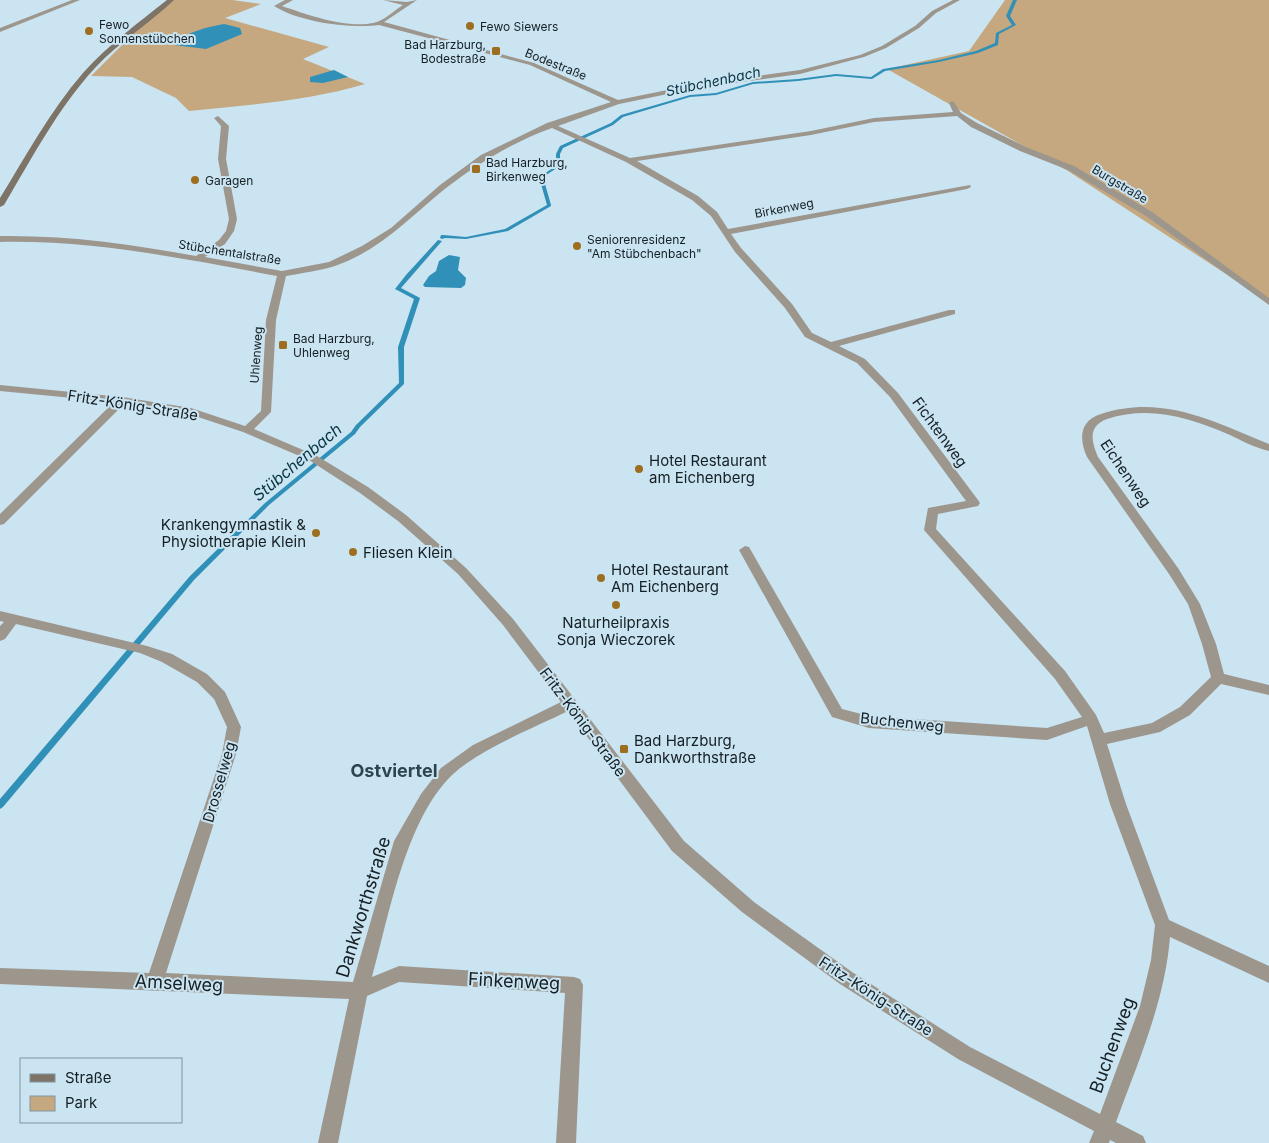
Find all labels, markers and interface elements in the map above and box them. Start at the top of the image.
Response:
place label: Fewo Sonnenstübchen [99,17,195,46]
place label: Fewo Siewers [480,19,558,34]
marker: Fewo Siewers [464,20,476,32]
marker: Fewo Sonnenstübchen [83,25,95,37]
place label: Bad Harzburg, Bodestraße [404,37,486,66]
marker: Bad Harzburg, Bodestraße [490,45,502,57]
street label: Bodestraße [523,45,589,83]
water label: Stübchenbach [664,63,762,99]
place label: Bad Harzburg, Birkenweg [486,155,568,184]
street label: Burgstraße [1089,161,1151,207]
marker: Bad Harzburg, Birkenweg [470,163,482,175]
place label: Garagen [205,173,253,188]
marker: Garagen [189,174,201,186]
street label: Birkenweg [753,195,815,221]
place label: Seniorenresidenz "Am Stübchenbach" [587,232,702,261]
street label: Stübchentalstraße [178,236,282,268]
marker: Seniorenresidenz "Am Stübchenbach" [571,240,583,252]
street label: Uhlenweg [247,326,265,384]
place label: Bad Harzburg, Uhlenweg [293,331,375,360]
marker: Bad Harzburg, Uhlenweg [277,339,289,351]
street label: Fritz-König-Straße [66,385,200,425]
street label: Fichtenweg [908,393,972,471]
water label: Stübchenbach [248,419,346,505]
street label: Eichenweg [1096,435,1156,511]
place label: Hotel Restaurant am Eichenberg [649,451,767,487]
marker: Hotel Restaurant am Eichenberg [633,463,645,475]
place label: Krankengymnastik & Physiotherapie Klein [161,515,306,551]
marker: Krankengymnastik & Physiotherapie Klein [310,527,322,539]
place label: Fliesen Klein [363,543,453,562]
marker: Fliesen Klein [347,546,359,558]
place label: Hotel Restaurant Am Eichenberg [611,560,729,596]
marker: Hotel Restaurant Am Eichenberg [595,572,607,584]
marker: Naturheilpraxis Sonja Wieczorek [610,599,622,611]
place label: Naturheilpraxis Sonja Wieczorek [557,613,676,649]
street label: Fritz-König-Straße [536,664,630,780]
street label: Buchenweg [859,708,945,736]
place label: Bad Harzburg, Dankworthstraße [634,731,756,767]
street label: Drosselweg [198,739,240,825]
marker: Bad Harzburg, Dankworthstraße [618,743,630,755]
district label: Ostviertel [350,760,438,781]
street label: Dankworthstraße [332,834,394,980]
street label: Fritz-König-Straße [816,952,936,1040]
street label: Finkenweg [467,968,561,994]
street label: Amselweg [134,970,224,996]
street label: Buchenweg [1085,994,1139,1096]
legend [20,1058,182,1123]
text: Straße [65,1068,112,1087]
text: Park [65,1093,98,1112]

